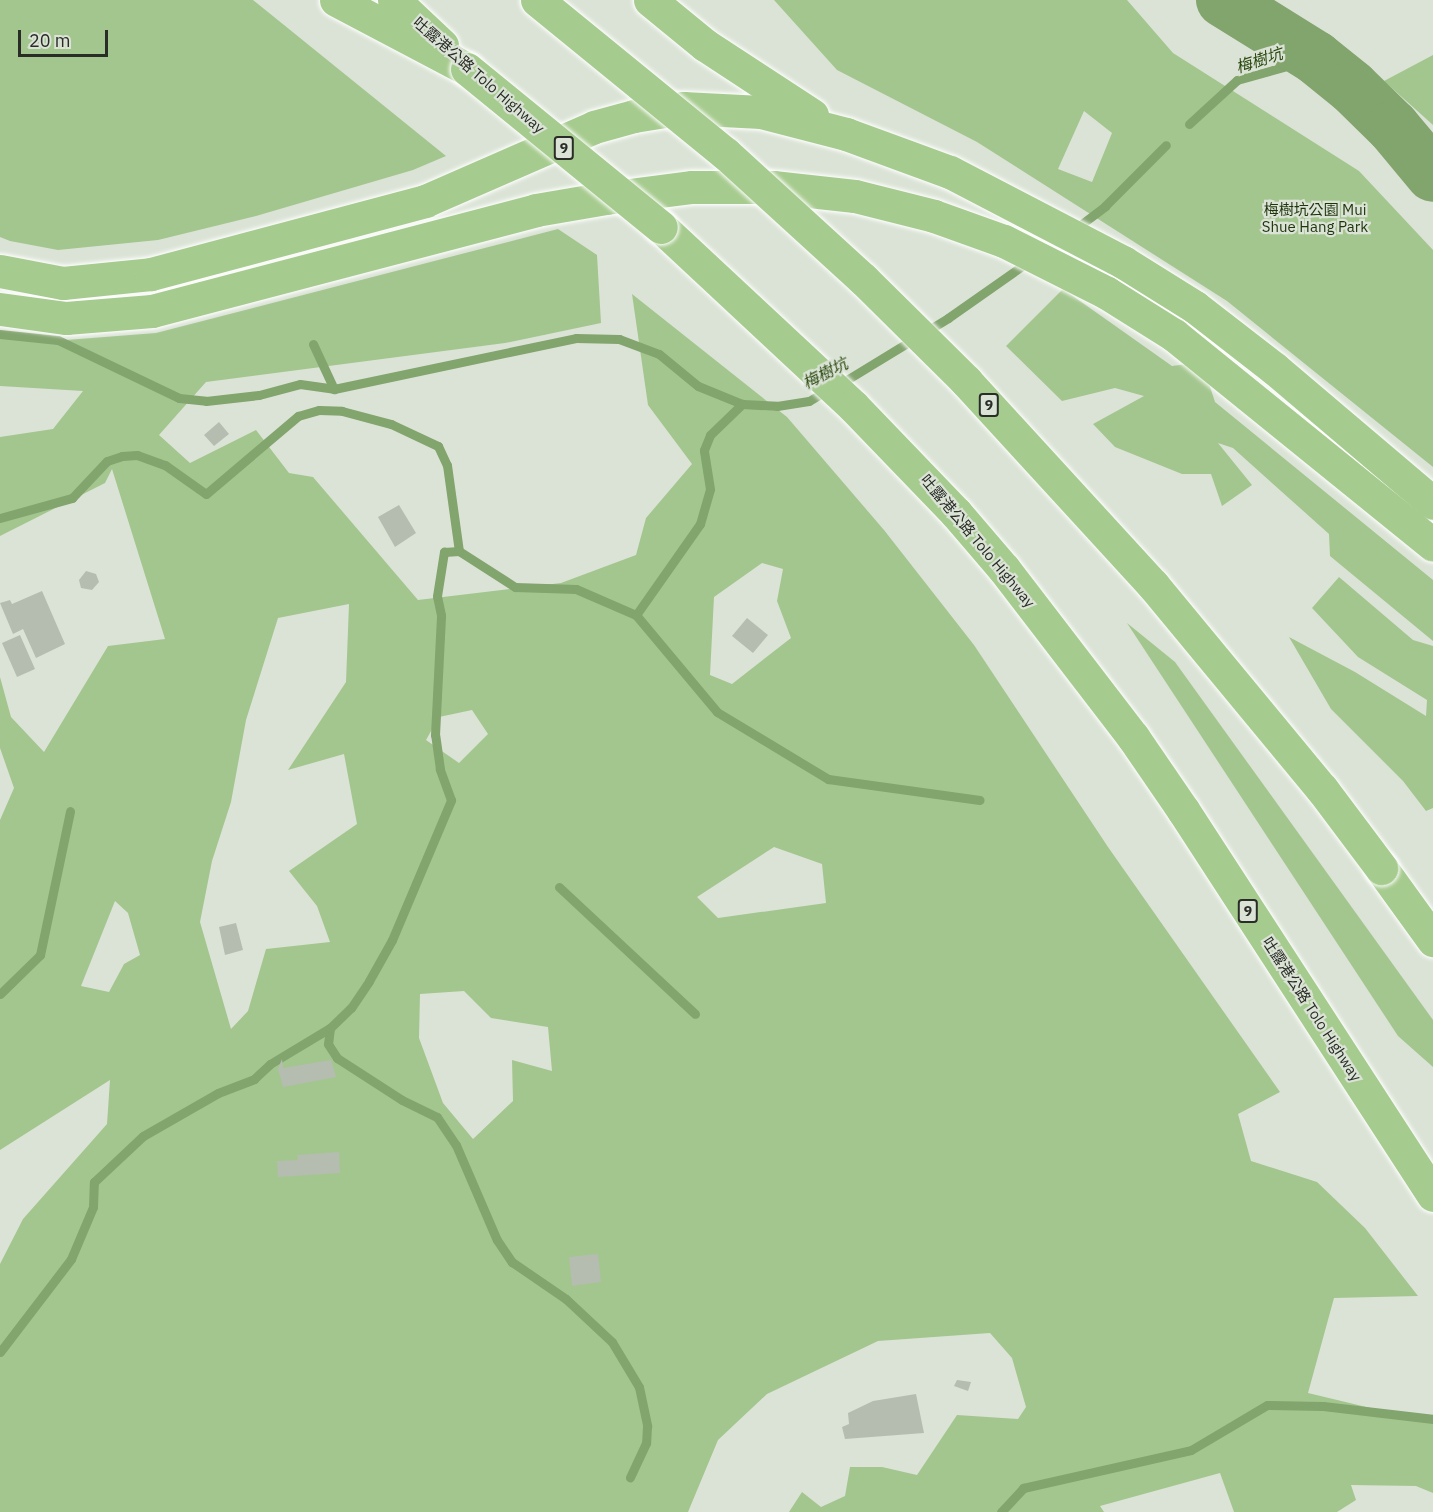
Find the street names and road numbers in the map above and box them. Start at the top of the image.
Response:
street label: 吐露港公路 Tolo Highway [410,13,548,137]
road number: 9 [554,137,574,159]
road number: 9 [978,394,1000,416]
street label: 吐露港公路 Tolo Highway [917,471,1039,611]
road number: 9 [1238,900,1258,922]
street label: 吐露港公路 Tolo Highway [1259,934,1365,1084]

